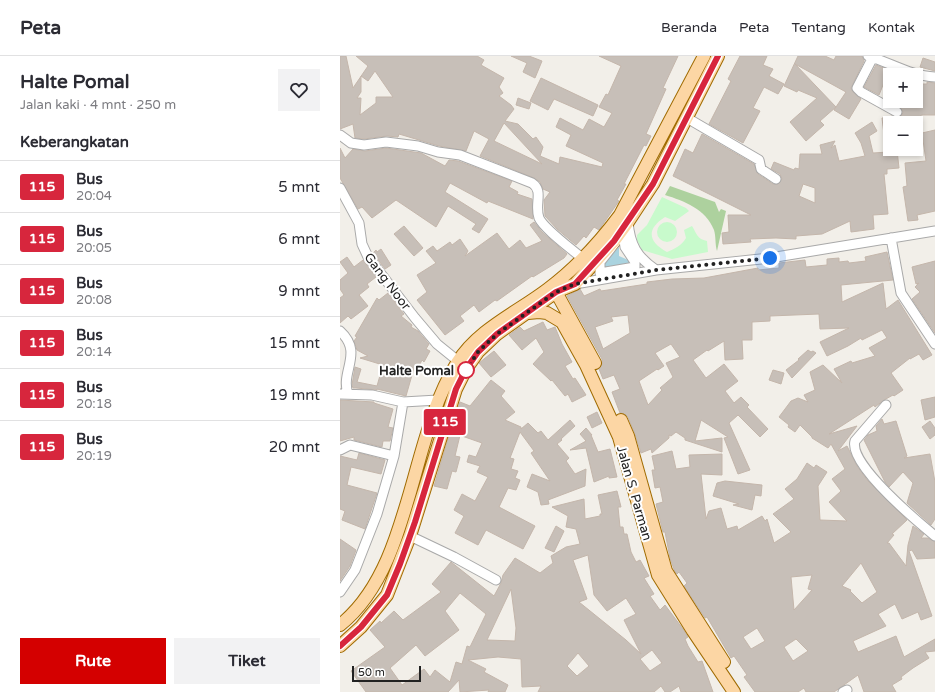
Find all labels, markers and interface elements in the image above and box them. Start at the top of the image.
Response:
text: Peta [20,17,61,39]
text: Beranda [661,19,717,36]
text: Peta [739,19,769,36]
text: Tentang [791,19,846,36]
text: Kontak [868,19,915,36]
map controls [883,68,923,156]
button: + [883,68,923,108]
button: heart [278,69,320,111]
text: Halte Pomal [20,71,129,93]
text: Jalan kaki · 4 mnt · 250 m [20,97,176,113]
button: − [883,116,923,156]
text: Keberangkatan [20,133,129,151]
text: Bus [76,170,103,188]
text: 115 [29,178,55,195]
text: 5 mnt [278,178,320,196]
text: 20:04 [76,188,112,204]
text: Bus [76,222,103,240]
text: 115 [29,230,55,247]
text: 6 mnt [278,230,320,248]
text: 20:05 [76,240,112,256]
your location [760,248,780,268]
street label: Gang Noor [360,250,414,313]
text: Bus [76,274,103,292]
text: 115 [29,282,55,299]
text: 9 mnt [278,282,320,300]
text: 20:08 [76,292,112,308]
text: Bus [76,326,103,344]
text: 115 [29,334,55,351]
text: 15 mnt [269,334,320,352]
text: 20:14 [76,344,112,360]
marker: Halte Pomal [457,361,475,379]
place label: Halte Pomal [379,363,454,379]
text: Bus [76,378,103,396]
text: 115 [29,386,55,403]
text: 19 mnt [269,386,320,404]
text: 20:18 [76,396,112,412]
line badge: 115 [422,409,468,435]
text: 115 [432,413,458,430]
text: Bus [76,430,103,448]
text: 115 [29,438,55,455]
text: 20 mnt [269,438,320,456]
street label: Jalan S. Parman [613,444,655,542]
text: 20:19 [76,448,112,464]
button: Rute [20,638,166,684]
button: Tiket [174,638,320,684]
scale bar [352,664,421,683]
text: 50 m [358,666,385,679]

